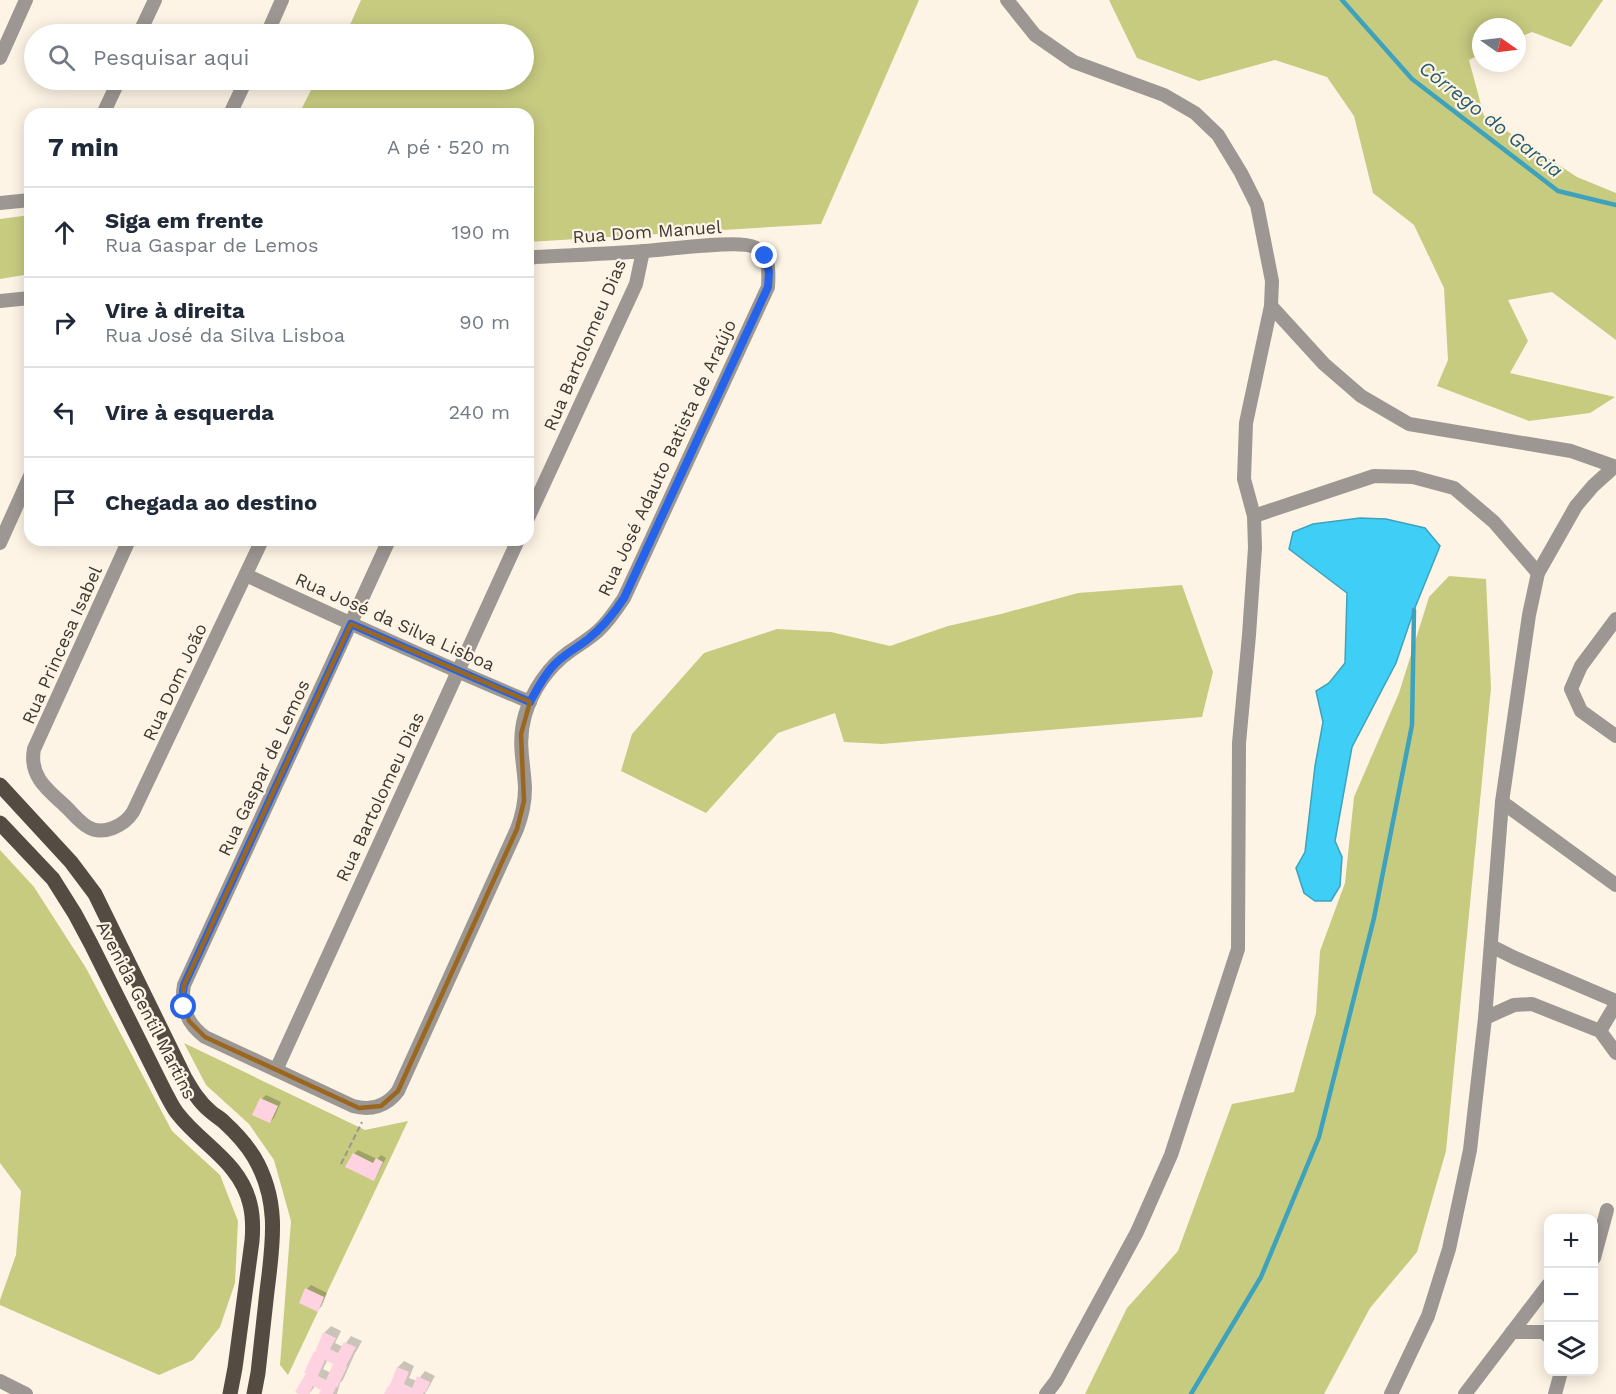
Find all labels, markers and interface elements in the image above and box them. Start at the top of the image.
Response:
north arrow [1472,18,1526,72]
search box [24,24,534,90]
icon: search [45,41,78,74]
text: Pesquisar aqui [93,45,249,70]
water label: Córrego do Garcia [1414,55,1568,183]
text: 7 min [48,132,119,162]
text: A pé · 520 m [387,135,510,159]
text: Siga em frente [105,208,263,233]
icon: ahead [48,216,81,249]
street label: Rua Dom Manuel [572,216,723,247]
text: 190 m [452,220,510,244]
text: Rua Gaspar de Lemos [105,233,319,257]
route end [751,242,777,268]
street label: Rua Bartolomeu Dias [539,256,630,434]
text: Vire à direita [105,298,245,323]
icon: right [48,306,81,339]
text: 90 m [459,310,510,334]
street label: Rua José Adauto Batista de Araújo [593,316,740,600]
text: Rua José da Silva Lisboa [105,323,345,347]
icon: left [48,396,81,429]
text: Vire à esquerda [105,400,274,425]
text: 240 m [448,400,510,424]
icon: arrive [48,486,81,519]
text: Chegada ao destino [105,490,317,515]
street label: Rua Princesa Isabel [17,562,106,727]
street label: Rua José da Silva Lisboa [292,568,498,675]
street label: Rua Dom João [138,620,211,744]
street label: Rua Gaspar de Lemos [213,676,314,859]
street label: Rua Bartolomeu Dias [331,709,428,885]
street label: Avenida Gentil Martins [92,917,201,1102]
route start [170,993,196,1019]
map controls [1544,1214,1598,1376]
button: + [1544,1214,1598,1268]
button: − [1544,1268,1598,1322]
button: layers [1544,1322,1598,1376]

